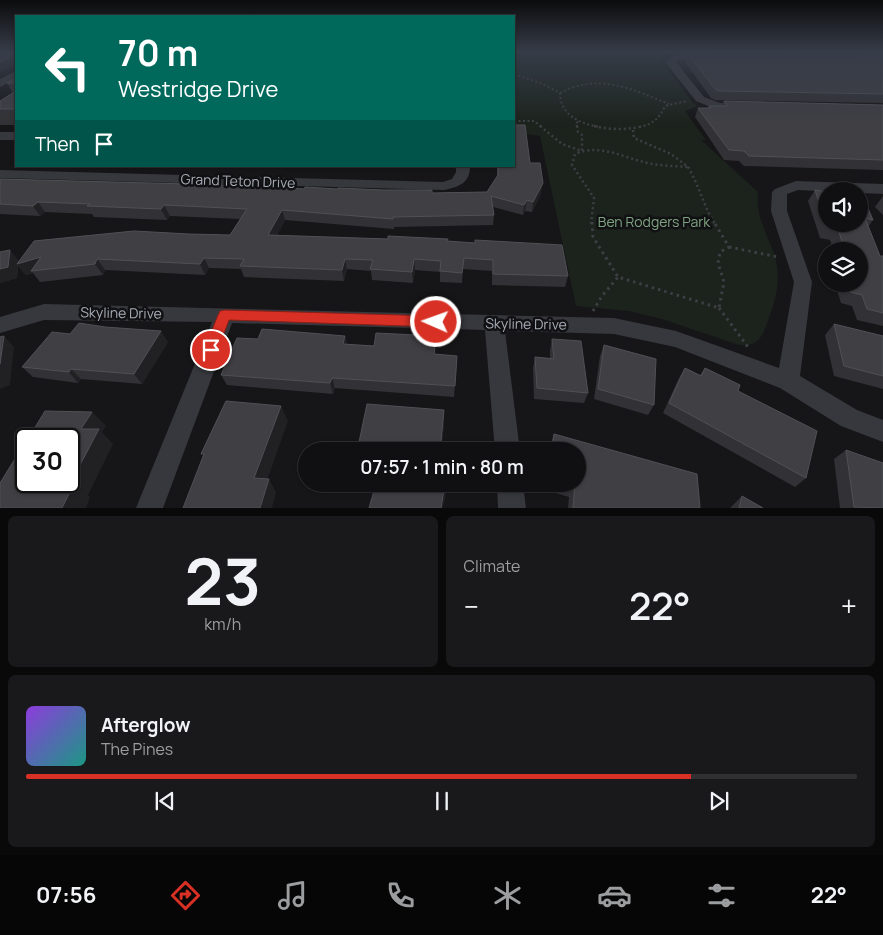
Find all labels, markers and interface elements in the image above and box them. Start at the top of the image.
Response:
text: 70 m [118,29,198,77]
icon: left [35,35,100,100]
text: Westridge Drive [118,74,278,104]
icon: arrive [90,130,118,158]
text: Then [35,131,80,157]
street label: Grand Teton Drive [180,169,296,192]
map controls [818,182,868,292]
button: sound [818,182,868,232]
park label: Ben Rodgers Park [598,212,711,231]
button: layers [818,242,868,292]
position arrow [409,295,461,347]
street label: Skyline Drive [80,302,162,323]
street label: Skyline Drive [485,313,567,334]
pin [190,329,232,371]
icon: arrive [197,336,225,364]
speed limit sign: 30 [15,428,80,493]
text: 07:57 · 1 min · 80 m [360,454,524,480]
text: 23 [184,536,261,625]
text: Climate [464,555,520,577]
text: 22° [629,579,691,631]
text: − [464,587,479,625]
text: + [841,587,857,625]
text: km/h [204,613,241,635]
text: Afterglow [101,712,190,738]
text: The Pines [101,738,173,760]
icon: previous [151,787,179,815]
icon: pause [428,787,456,815]
icon: next [705,787,733,815]
icon: directions [168,878,203,913]
icon: music [275,878,310,913]
icon: phone [383,878,418,913]
icon: climate [490,878,525,913]
icon: car [597,878,632,913]
icon: filters [704,878,739,913]
text: 07:56 [36,880,96,910]
text: 22° [811,880,847,910]

